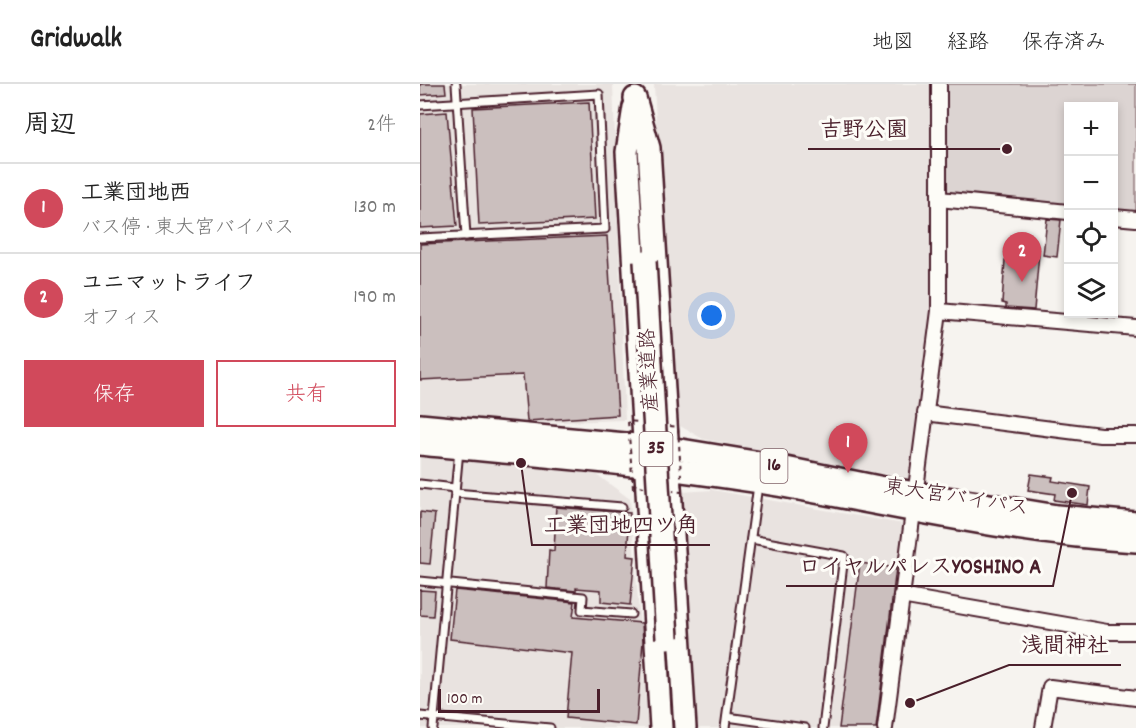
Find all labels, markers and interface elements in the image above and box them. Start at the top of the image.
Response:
text: Gridwalk [30,21,122,61]
text: 地図 [872,29,914,59]
text: 経路 [947,29,989,59]
text: 保存済み [1022,29,1106,59]
map controls [1064,102,1118,318]
button: + [1064,102,1118,156]
text: 周辺 [24,108,76,145]
callout: 吉野公園 [808,109,920,149]
text: 2件 [367,112,396,140]
text: 吉野公園 [820,116,908,147]
button: − [1064,156,1118,210]
text: 工業団地西 [81,179,191,210]
text: 1 [41,194,46,222]
text: 130 m [354,194,396,222]
button: locate [1064,210,1118,264]
text: バス停 · 東大宮バイパス [81,215,294,243]
pin: 2 [1002,232,1042,282]
button: layers [1064,264,1118,318]
text: ユニマットライフ [81,269,257,300]
text: 2 [39,284,48,312]
text: 190 m [353,284,396,312]
your location [697,301,726,330]
text: オフィス [81,305,161,333]
street label: 産業道路 [634,327,668,413]
button: 保存 [24,360,204,427]
button: 共有 [216,360,396,427]
pin: 1 [828,424,868,473]
road number: 35 [640,432,672,466]
road number: 16 [760,449,788,483]
street label: 東大宮バイパス [881,473,1031,525]
callout: 工業団地四ツ角 [532,505,710,545]
text: 工業団地四ツ角 [544,512,698,543]
callout: ロイヤルパレスYOSHINO A [786,546,1053,586]
text: ロイヤルパレスYOSHINO A [799,553,1041,584]
callout: 浅間神社 [1009,625,1121,665]
text: 浅間神社 [1021,632,1109,663]
scale bar [438,686,600,714]
text: 100 m [447,688,483,711]

